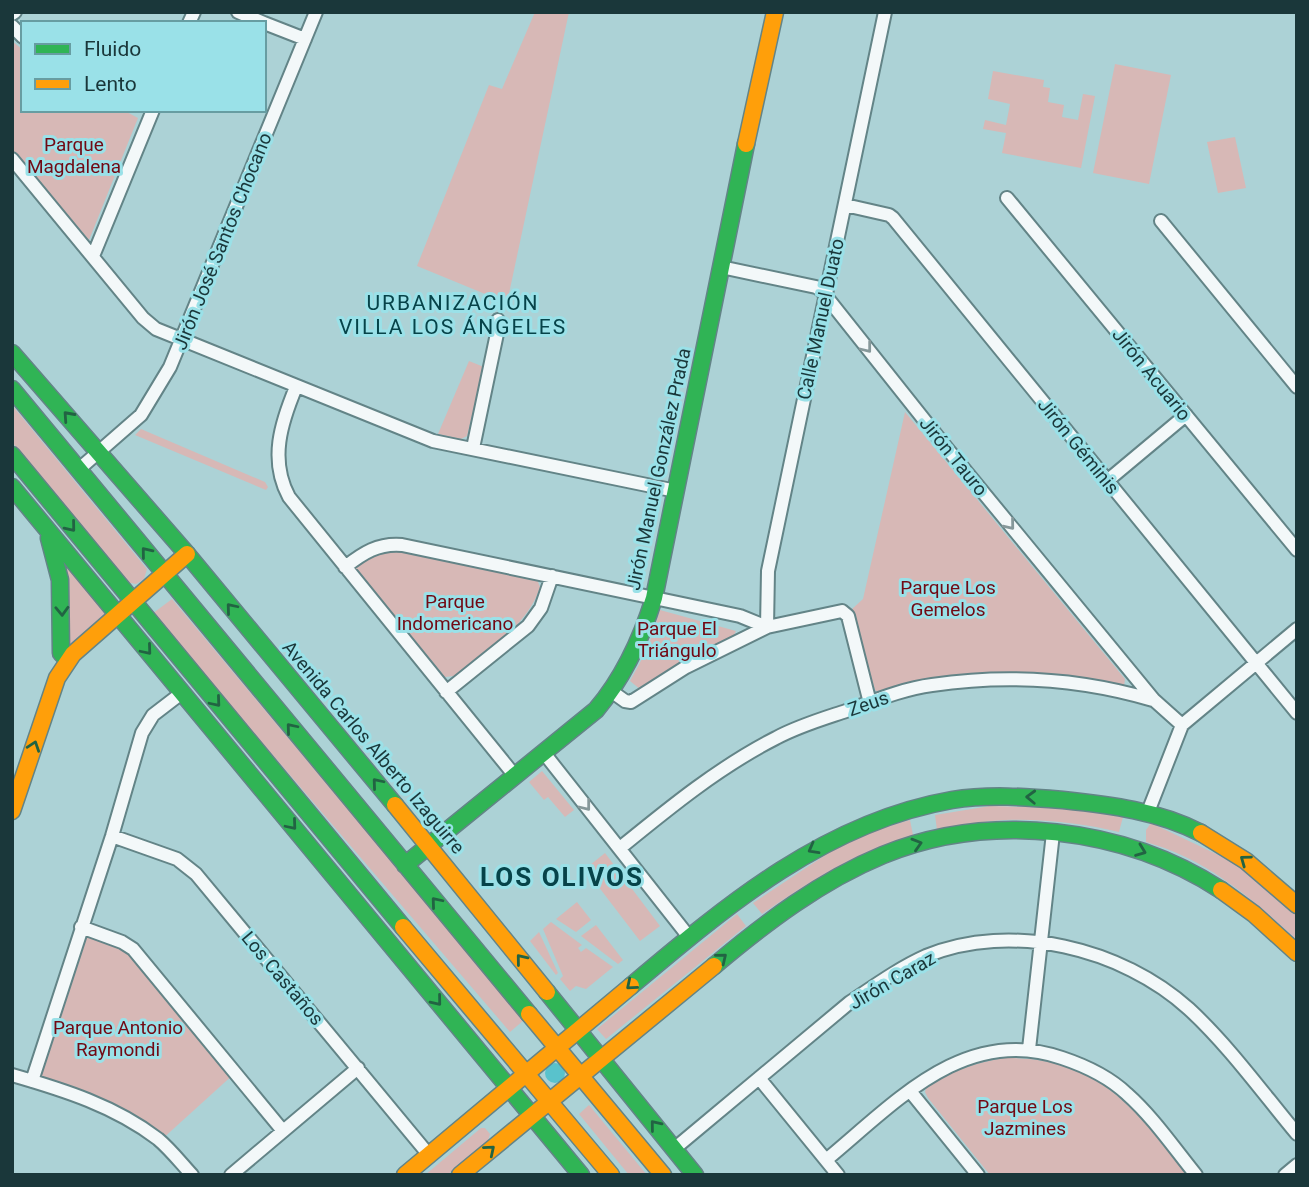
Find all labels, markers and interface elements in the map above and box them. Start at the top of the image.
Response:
legend [21,21,266,112]
text: Fluido [84,37,141,61]
text: Lento [84,72,137,96]
street label: Jirón José Santos Chocano [168,129,277,353]
park label: Parque Magdalena [27,133,121,178]
street label: Calle Manuel Duato [792,236,849,402]
district label: URBANIZACIÓN VILLA LOS ÁNGELES [339,291,567,339]
street label: Jirón Acuario [1107,323,1196,425]
one-way arrow [859,341,872,353]
street label: Jirón Manuel González Prada [622,346,695,592]
street label: Jirón Géminis [1033,394,1124,499]
one-way arrow [64,411,76,424]
street label: Jirón Tauro [915,412,993,501]
one-way arrow [1002,518,1015,530]
one-way arrow [63,519,75,532]
one-way arrow [142,548,154,561]
park label: Parque Los Gemelos [900,576,996,621]
park label: Parque Indomericano [397,590,513,635]
one-way arrow [227,603,240,615]
one-way arrow [55,606,70,617]
park label: Parque El Triángulo [637,617,717,662]
street label: Avenida Carlos Alberto Izaguirre [278,636,469,858]
one-way arrow [139,642,151,655]
street label: Zeus [845,686,892,721]
one-way arrow [208,694,220,707]
one-way arrow [287,723,299,736]
one-way arrow [26,741,40,753]
one-way arrow [373,778,385,791]
one-way arrow [1025,789,1036,804]
one-way arrow [578,799,591,811]
one-way arrow [284,818,297,830]
one-way arrow [911,838,923,853]
one-way arrow [808,841,820,854]
one-way arrow [1134,842,1146,856]
one-way arrow [1241,856,1253,868]
district label: LOS OLIVOS [480,862,644,892]
one-way arrow [432,898,445,910]
street label: Los Castaños [237,927,329,1030]
street label: Jirón Caraz [845,946,940,1014]
one-way arrow [715,954,727,967]
one-way arrow [516,955,529,967]
one-way arrow [627,977,639,990]
one-way arrow [429,992,441,1005]
park label: Parque Antonio Raymondi [53,1016,183,1061]
park label: Parque Los Jazmines [977,1095,1073,1140]
one-way arrow [650,1121,663,1133]
one-way arrow [483,1145,495,1158]

